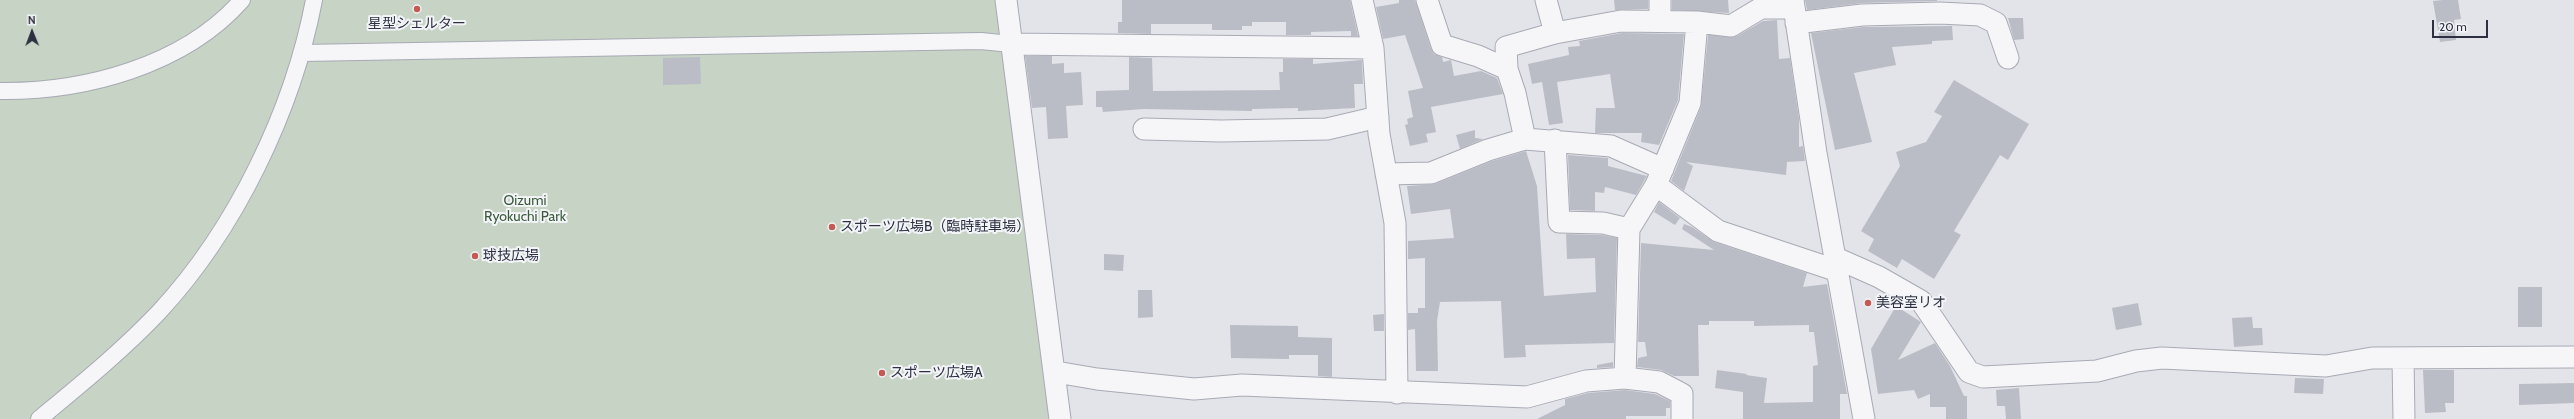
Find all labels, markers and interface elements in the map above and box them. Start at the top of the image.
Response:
marker: 星型シェルター [412,4,422,14]
north arrow [12,12,52,52]
scale bar [2434,12,2490,38]
text: N [28,13,36,27]
place label: 星型シェルター [368,16,466,32]
text: 20 m [2439,19,2467,34]
park label: Oizumi Ryokuchi Park [484,193,566,226]
place label: スポーツ広場B（臨時駐車場） [840,219,1030,235]
marker: スポーツ広場B（臨時駐車場） [827,222,837,232]
place label: 球技広場 [483,248,539,264]
marker: 球技広場 [470,251,480,261]
place label: 美容室リオ [1876,295,1946,311]
marker: 美容室リオ [1863,298,1873,308]
place label: スポーツ広場A [890,365,983,381]
marker: スポーツ広場A [877,368,887,378]

